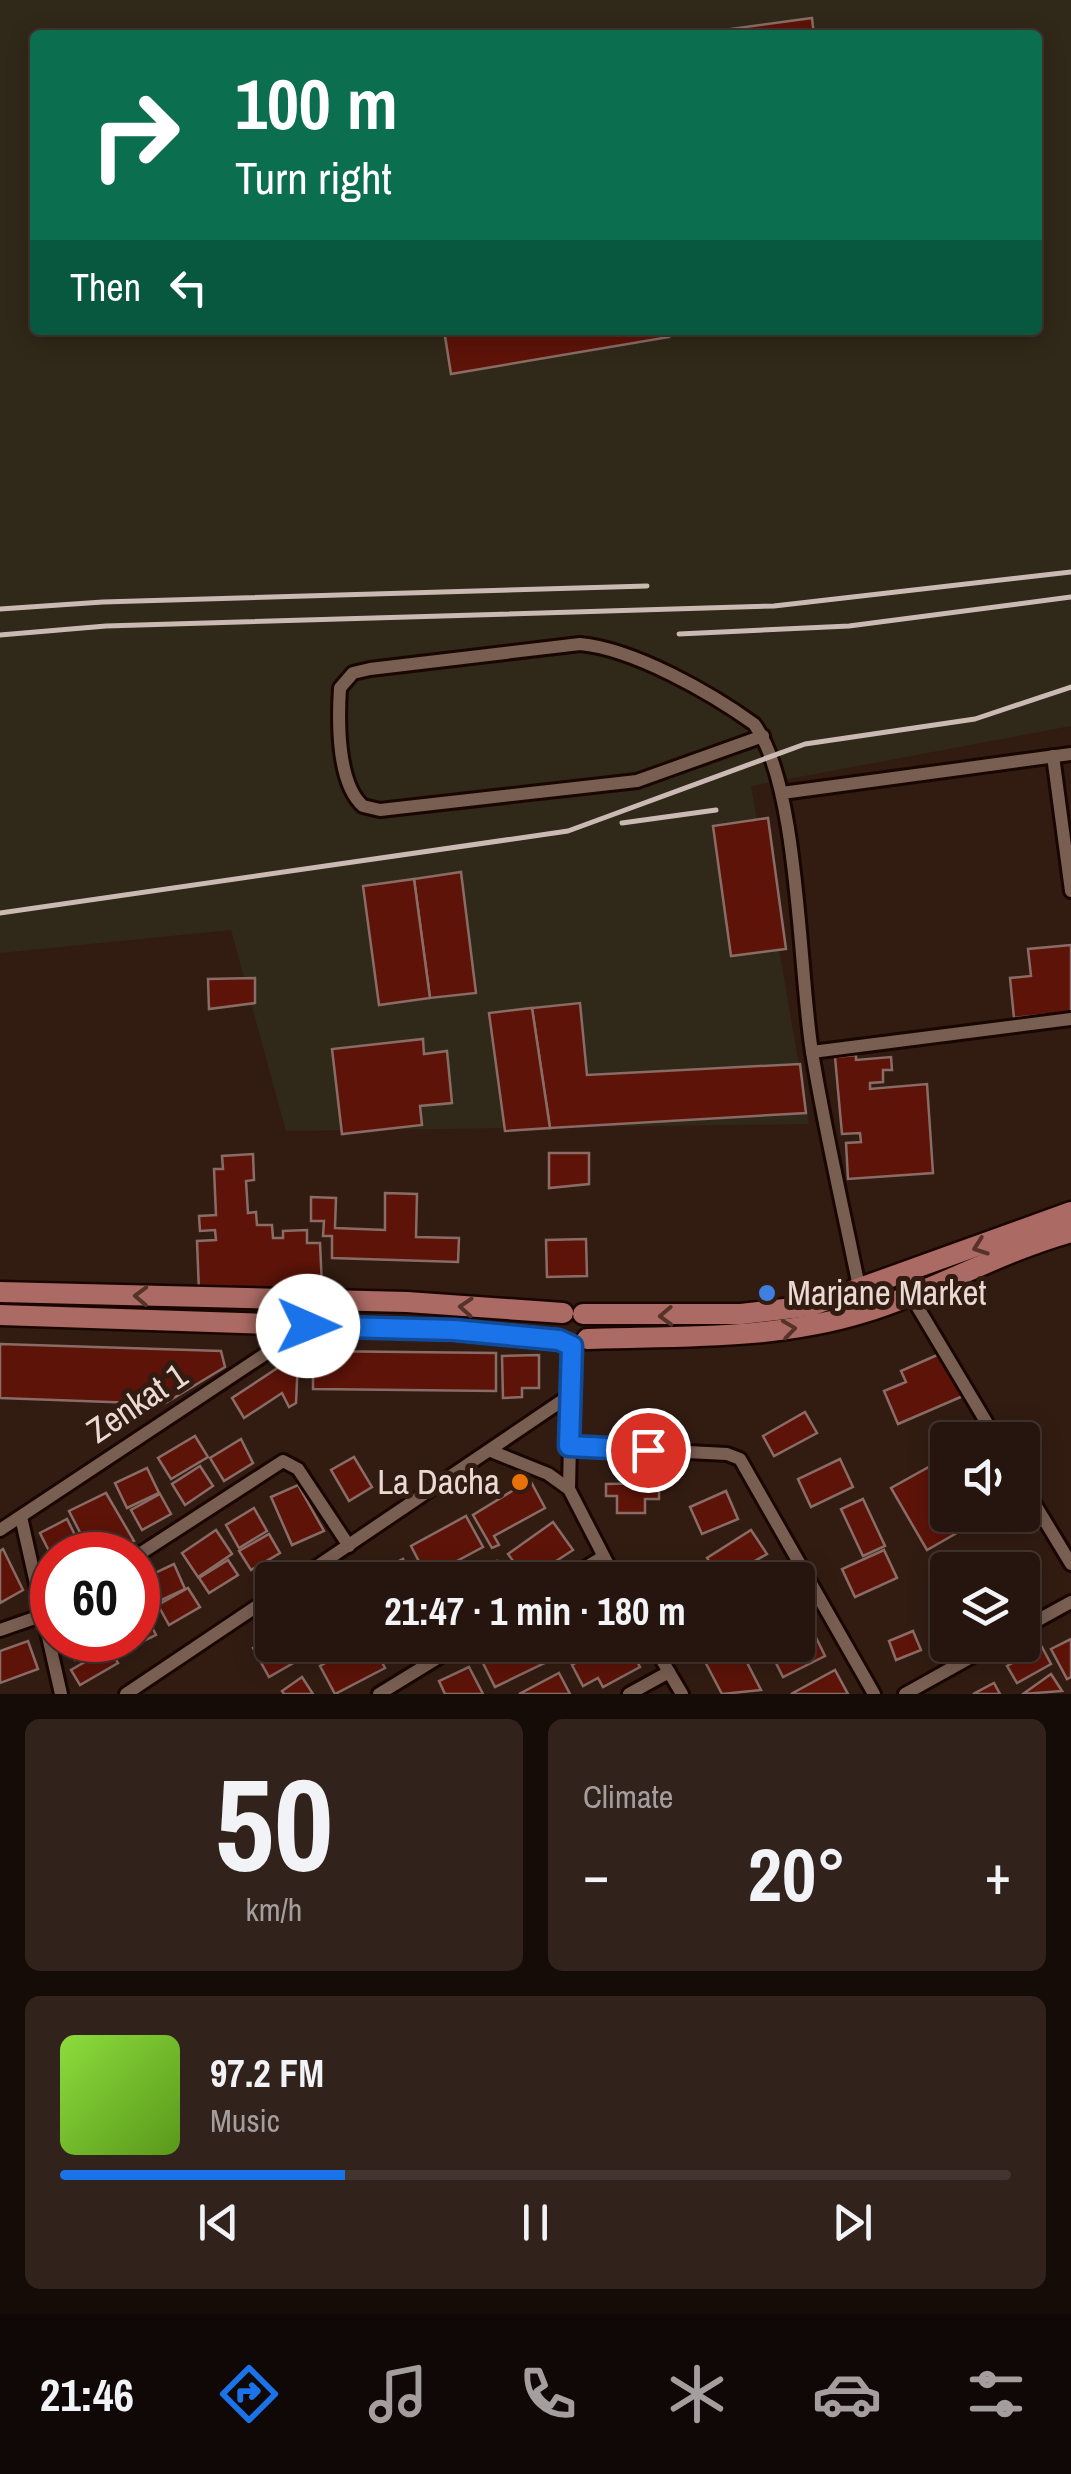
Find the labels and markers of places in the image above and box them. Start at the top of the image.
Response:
place label: Marjane Market [787,1269,986,1316]
marker: Marjane Market [756,1282,778,1304]
pin [606,1408,691,1493]
place label: La Dacha [377,1458,500,1505]
marker: La Dacha [509,1471,531,1493]

